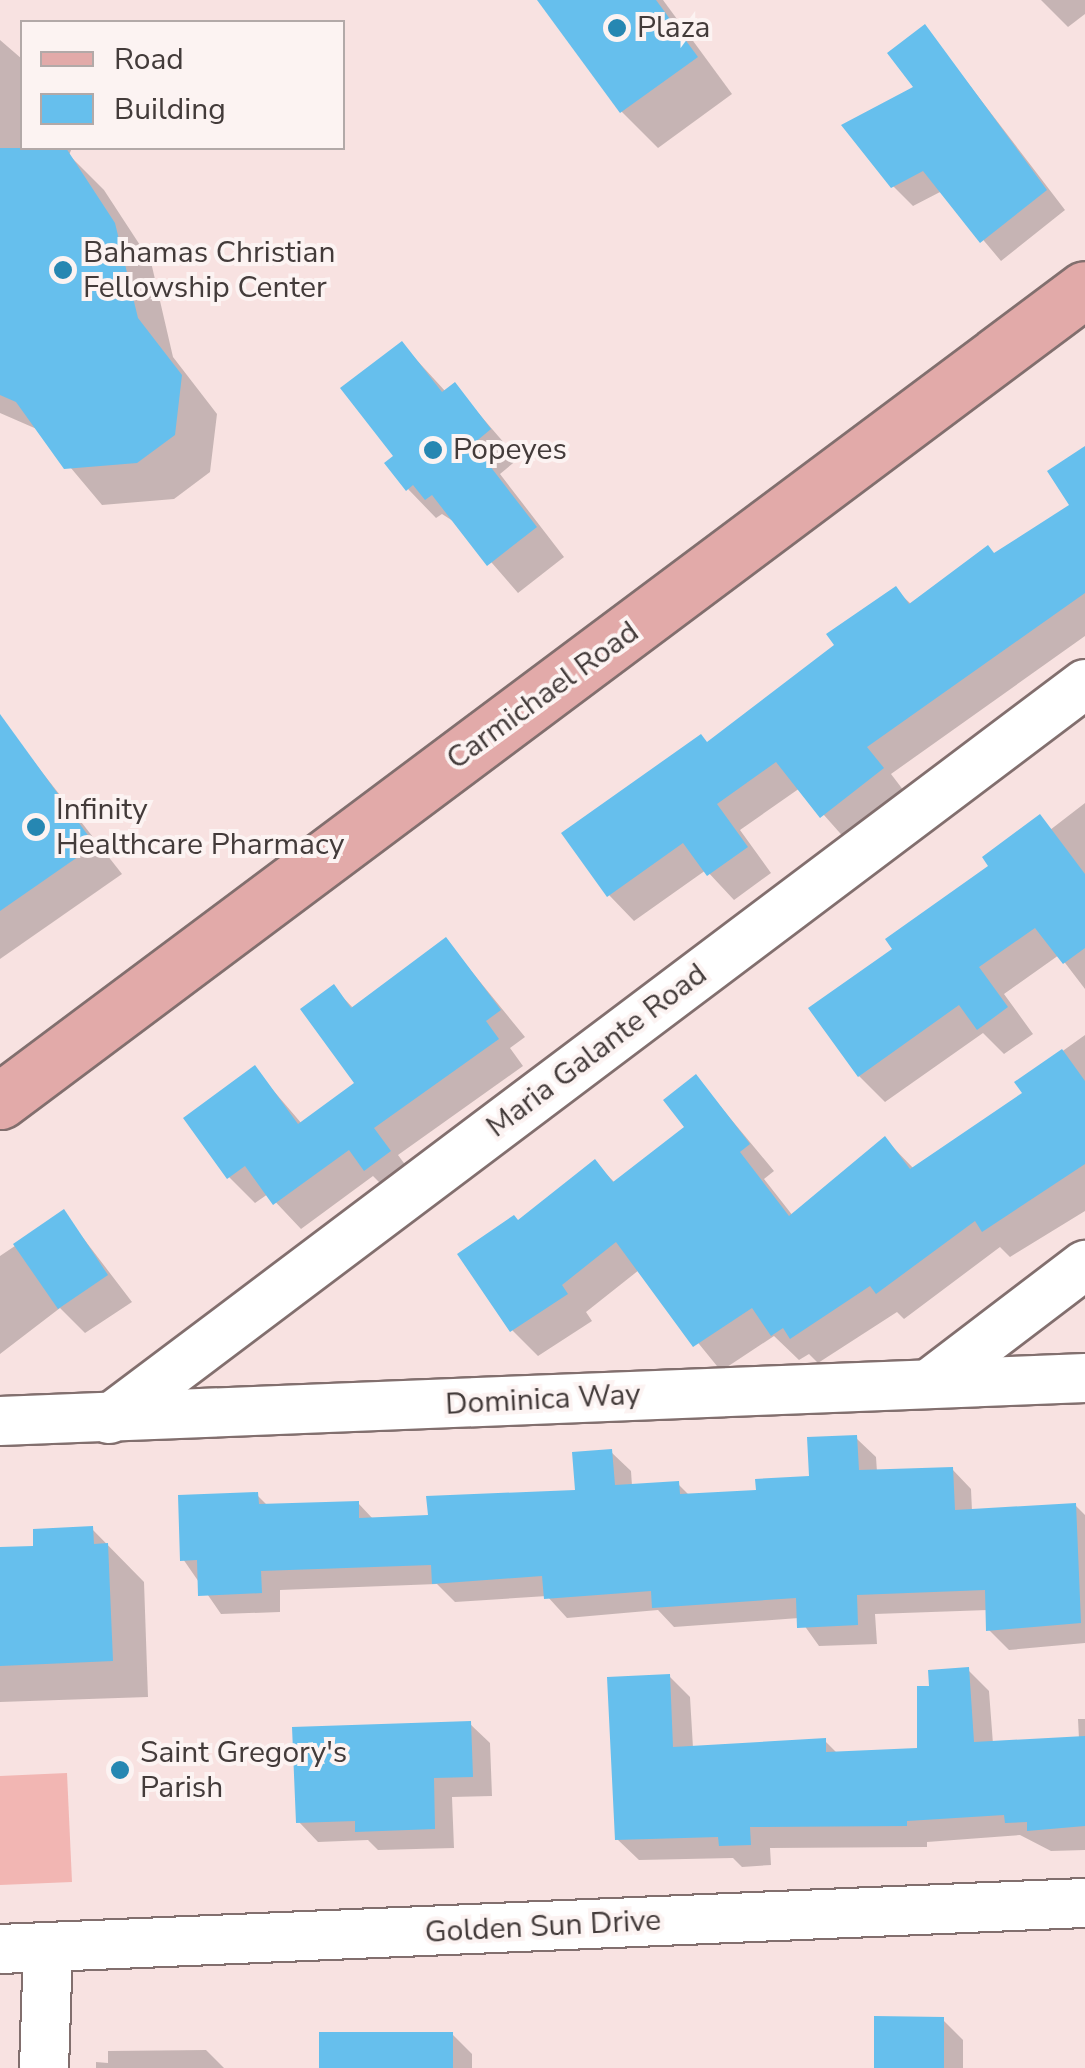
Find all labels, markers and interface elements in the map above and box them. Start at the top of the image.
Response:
place label: Plaza [637,10,710,46]
marker: Plaza [606,17,628,39]
legend [20,20,345,150]
text: Road [114,39,184,80]
text: Building [114,89,226,130]
place label: Bahamas Christian Fellowship Center [83,235,335,306]
marker: Bahamas Christian Fellowship Center [52,259,74,281]
place label: Popeyes [453,432,567,468]
marker: Popeyes [422,439,444,461]
street label: Carmichael Road [440,614,646,778]
place label: Infinity Healthcare Pharmacy [56,792,344,862]
marker: Infinity Healthcare Pharmacy [25,816,47,838]
street label: Maria Galante Road [480,957,714,1145]
street label: Dominica Way [444,1377,642,1423]
place label: Saint Gregory's Parish [140,1735,347,1806]
marker: Saint Gregory's Parish [109,1759,131,1781]
street label: Golden Sun Drive [424,1903,662,1951]

